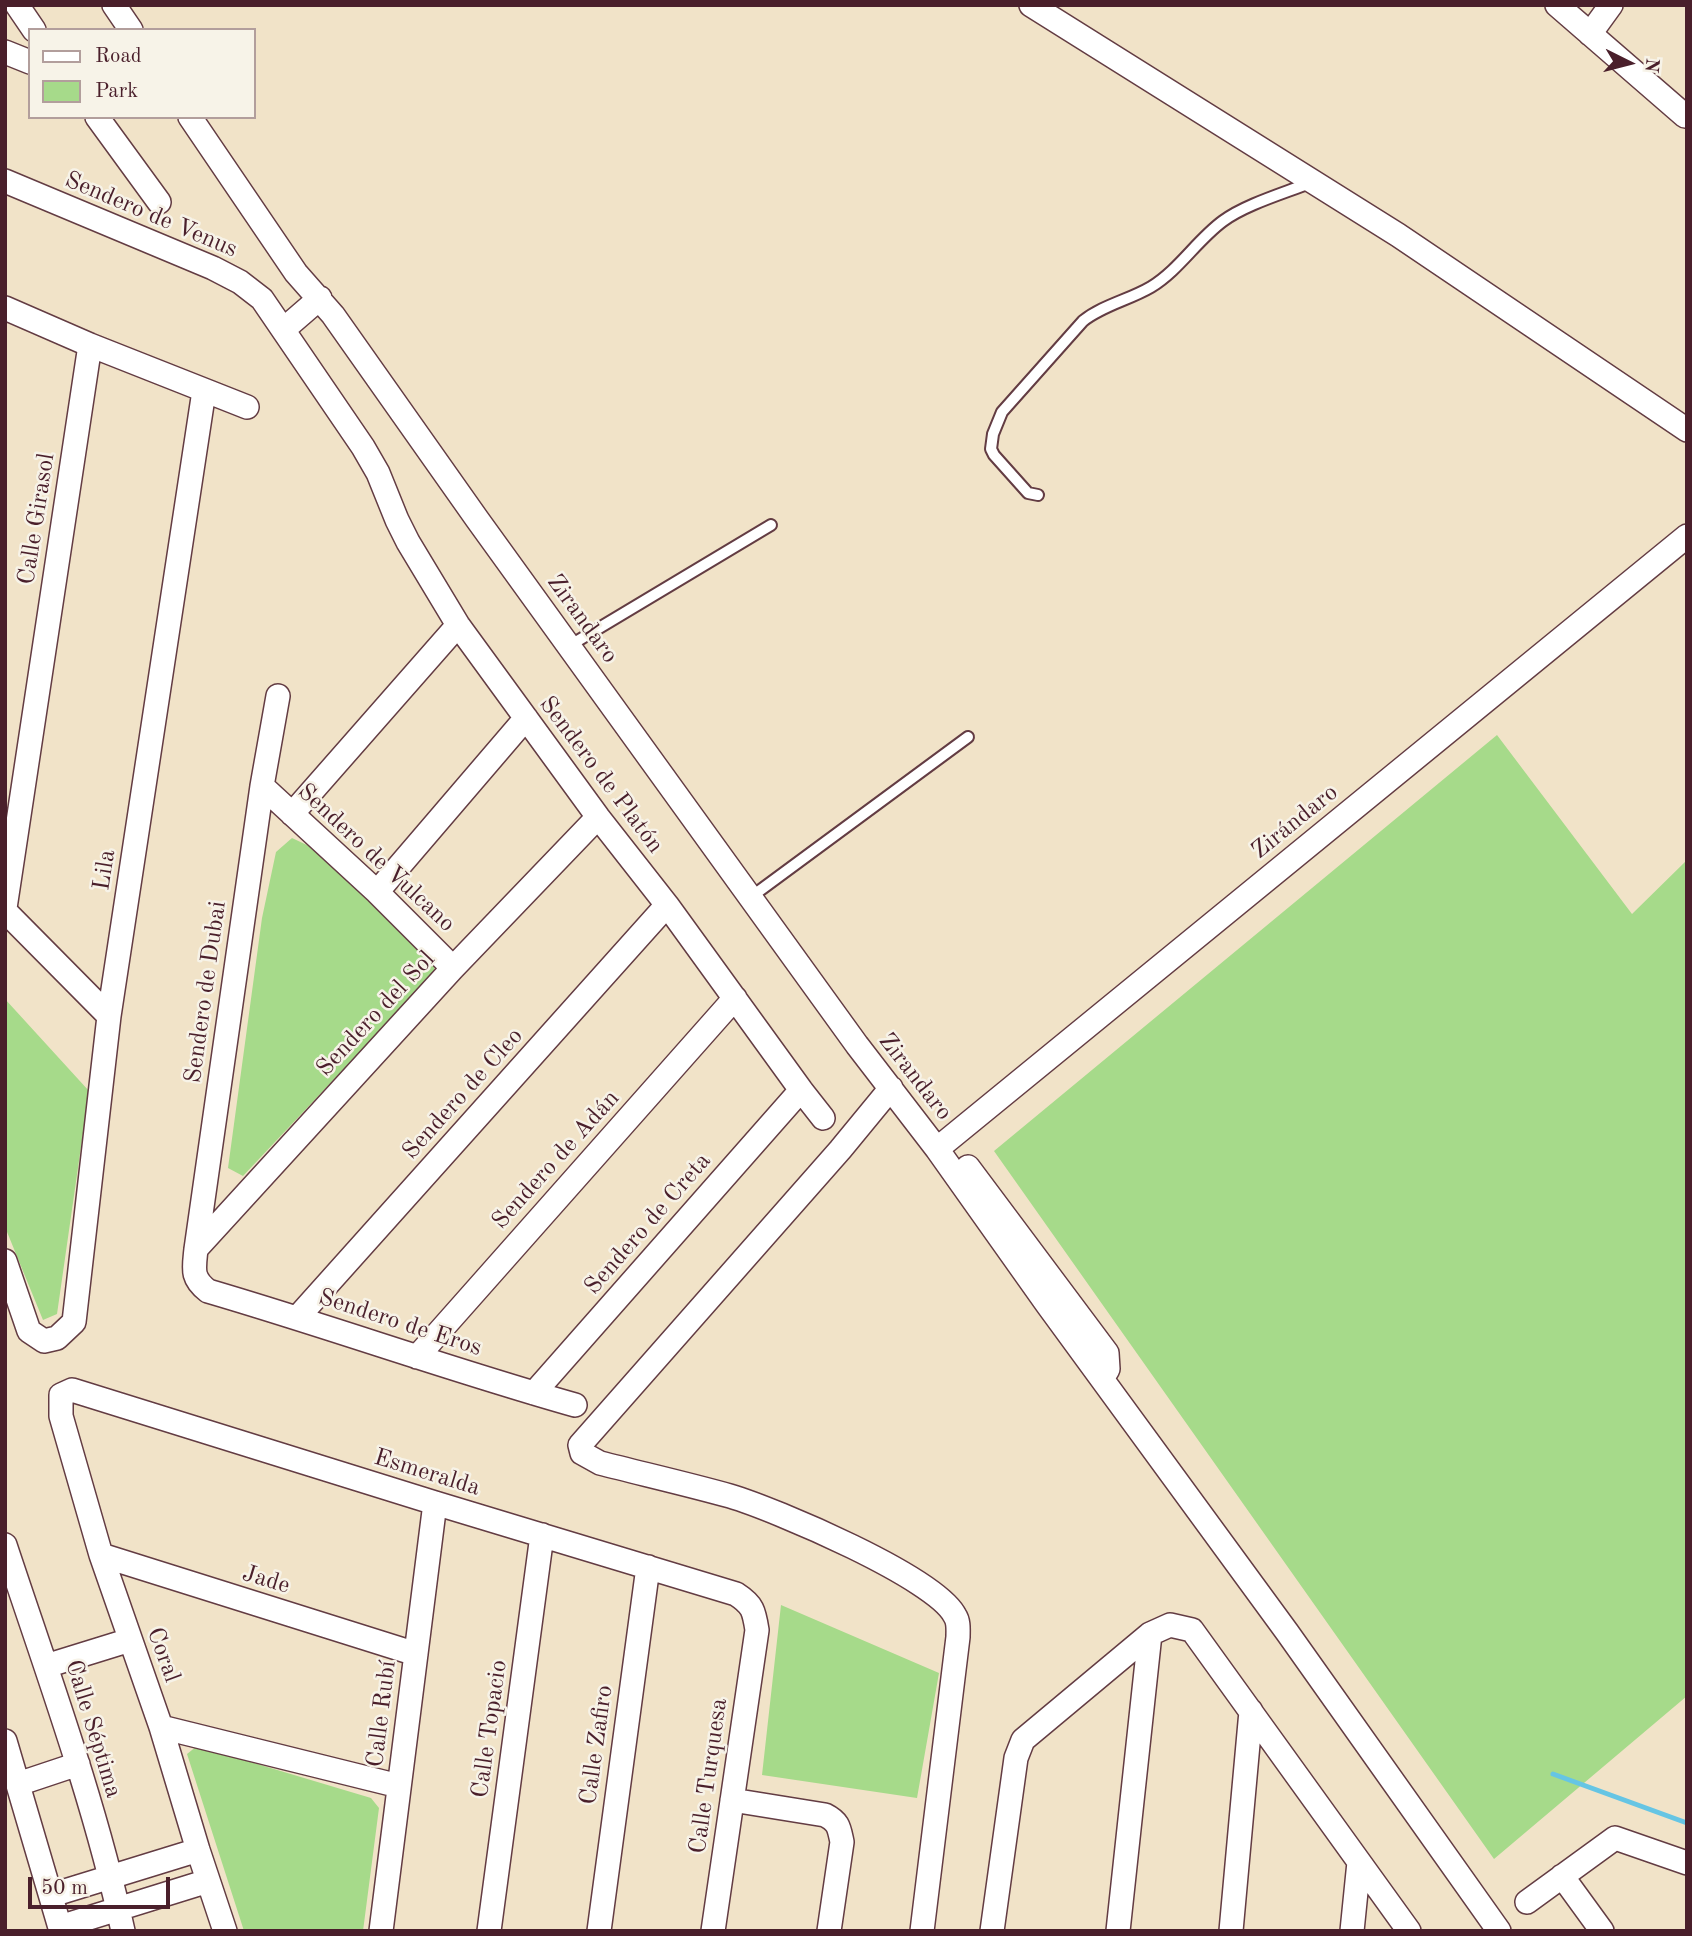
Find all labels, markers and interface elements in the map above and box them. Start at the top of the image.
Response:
legend [28,28,256,119]
north arrow [1594,28,1664,98]
text: Road [95,46,142,67]
text: N [1640,57,1661,73]
text: Park [95,81,138,102]
street label: Sendero de Venus [60,166,242,264]
street label: Calle Girasol [12,451,62,587]
street label: Zirandaro [540,569,624,669]
street label: Sendero de Platón [533,691,669,859]
street label: Sendero de Vulcano [291,778,461,938]
street label: Zirándaro [1246,778,1344,866]
street label: Lila [88,848,122,892]
street label: Sendero de Dubai [179,899,233,1085]
street label: Sendero del Sol [311,945,441,1083]
street label: Sendero de Cleo [397,1022,529,1166]
street label: Zirandaro [872,1028,958,1126]
street label: Sendero de Adán [486,1085,626,1235]
street label: Sendero de Creta [579,1147,717,1301]
street label: Sendero de Eros [315,1283,485,1363]
street label: Esmeralda [370,1443,484,1503]
street label: Jade [239,1559,293,1601]
street label: Coral [140,1624,186,1686]
street label: Calle Séptima [58,1657,128,1801]
street label: Calle Topacio [466,1658,514,1800]
street label: Calle Rubí [361,1659,403,1769]
street label: Calle Zafiro [574,1683,620,1807]
street label: Calle Turquesa [684,1696,734,1856]
scale bar [32,1862,173,1906]
text: 50 m [41,1878,88,1899]

